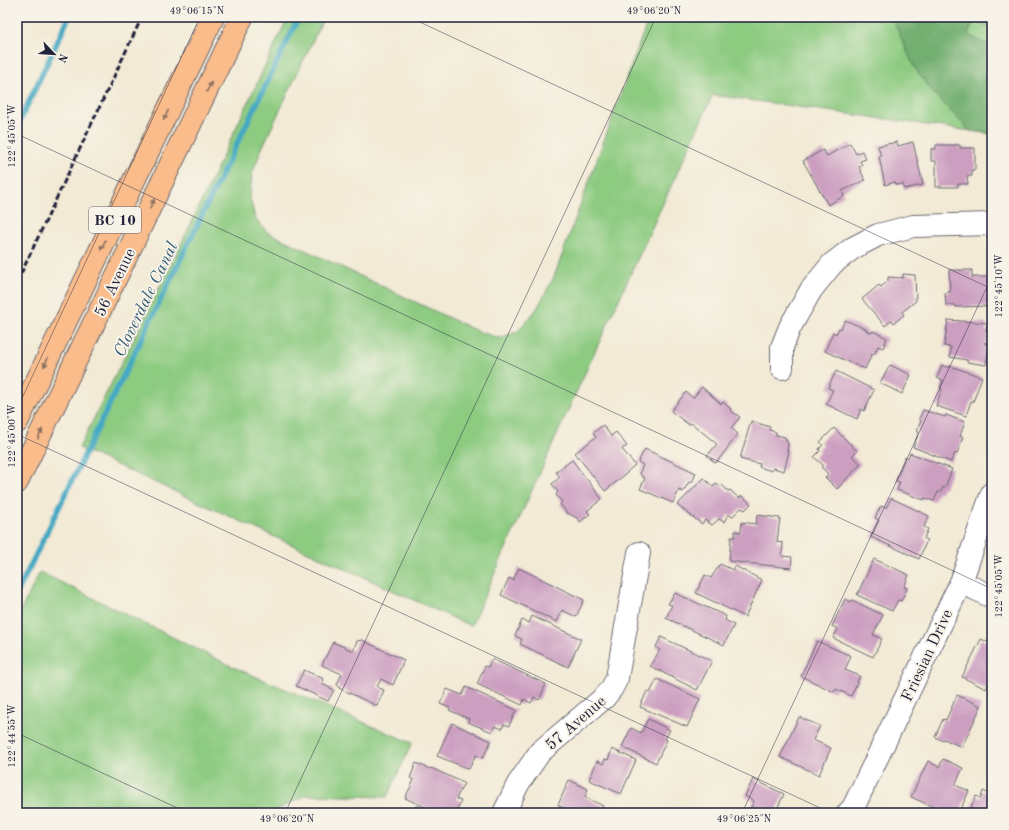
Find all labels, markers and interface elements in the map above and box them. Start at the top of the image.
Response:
text: 49°06'15"N [170,6,225,16]
text: 49°06'20"N [627,6,682,16]
north arrow [34,34,74,74]
text: N [55,51,68,64]
one-way arrow [206,81,212,92]
text: 122°45'05"W [7,104,17,168]
one-way arrow [163,110,169,121]
one-way arrow [149,198,155,209]
road number: BC 10 [89,207,141,233]
one-way arrow [100,239,106,251]
water label: Cloverdale Canal [111,240,181,360]
street label: 56 Avenue [92,246,139,320]
text: 122°45'10"W [994,254,1004,318]
one-way arrow [43,356,49,368]
text: 122°45'00"W [7,404,17,468]
one-way arrow [37,428,43,440]
text: 122°45'05"W [994,554,1004,618]
street label: Friesian Drive [899,607,956,704]
street label: 57 Avenue [543,693,609,754]
text: 122°44'55"W [7,704,17,768]
text: 49°06'20"N [260,814,315,824]
text: 49°06'25"N [717,814,772,824]

